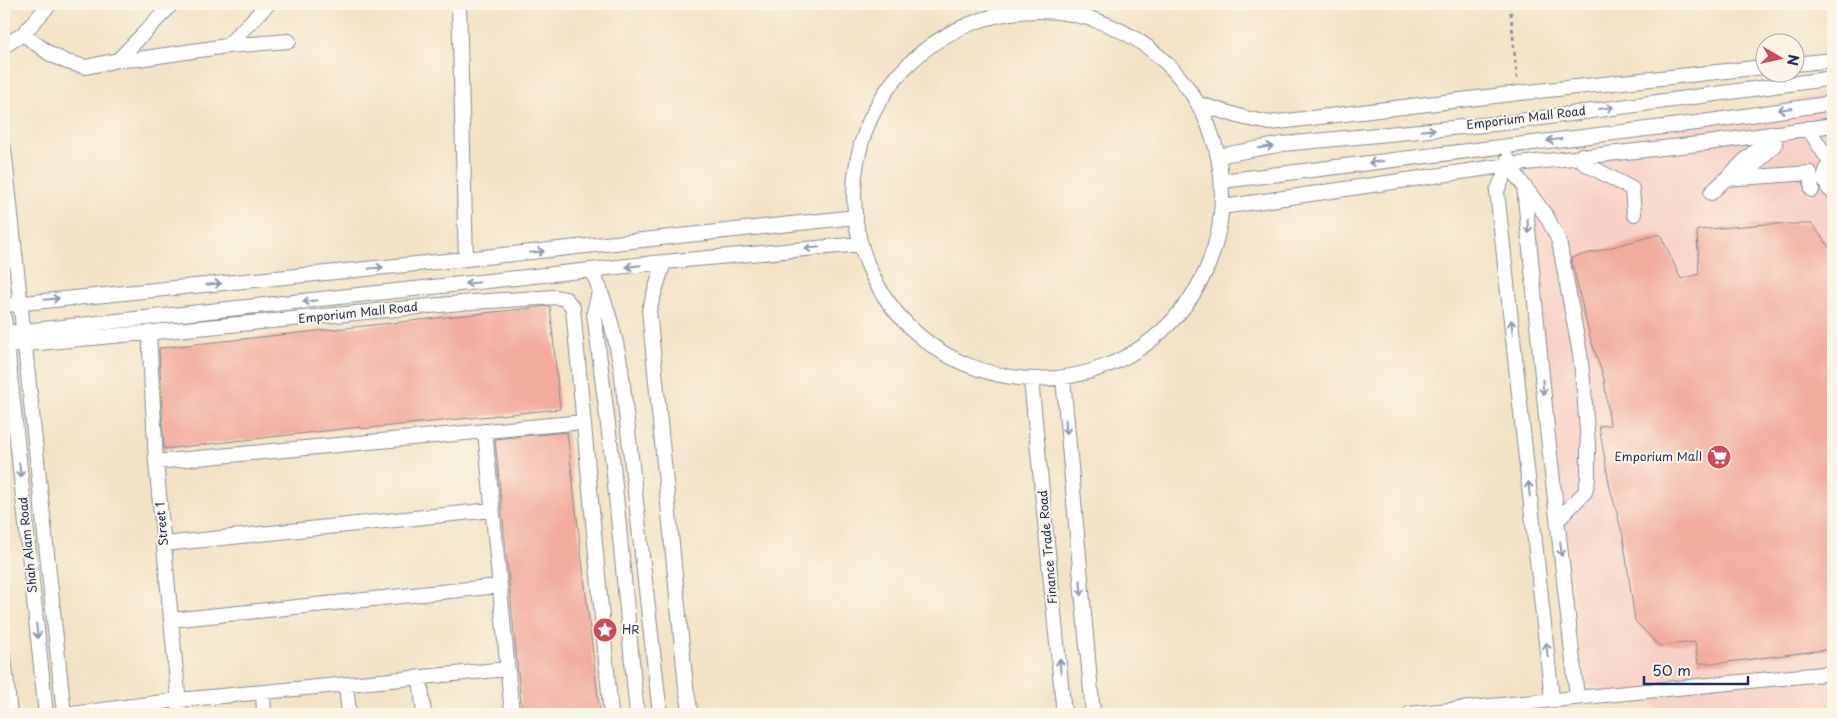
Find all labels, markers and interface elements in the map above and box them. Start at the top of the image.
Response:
north arrow [1754,32,1804,82]
text: N [1782,53,1805,67]
street label: Emporium Mall Road [1465,101,1587,133]
one-way arrow [1598,103,1614,113]
one-way arrow [1777,104,1793,114]
one-way arrow [1419,125,1435,135]
one-way arrow [1547,135,1563,145]
one-way arrow [1258,142,1274,152]
one-way arrow [1368,157,1384,167]
one-way arrow [1523,217,1533,233]
one-way arrow [804,243,820,253]
one-way arrow [529,247,545,257]
one-way arrow [625,261,641,271]
one-way arrow [367,263,383,273]
one-way arrow [464,278,480,288]
one-way arrow [206,279,222,289]
one-way arrow [44,294,60,304]
one-way arrow [302,296,318,305]
street label: Emporium Mall Road [297,297,419,327]
one-way arrow [1507,320,1517,336]
one-way arrow [1538,379,1548,395]
one-way arrow [1061,418,1070,434]
supermarket icon: Emporium Mall [1706,444,1732,470]
place label: Emporium Mall [1614,447,1702,465]
one-way arrow [15,462,25,478]
one-way arrow [1524,481,1534,497]
street label: Finance Trade Road [1033,489,1061,605]
street label: Shah Alam Road [13,496,41,594]
street label: Street 1 [150,502,172,547]
one-way arrow [1556,541,1566,557]
one-way arrow [1076,580,1086,596]
place icon: HR [592,617,618,643]
place label: HR [622,620,640,638]
one-way arrow [32,623,42,639]
one-way arrow [1542,643,1552,659]
scale bar [1644,653,1748,685]
one-way arrow [1055,658,1065,674]
text: 50 m [1652,658,1691,681]

